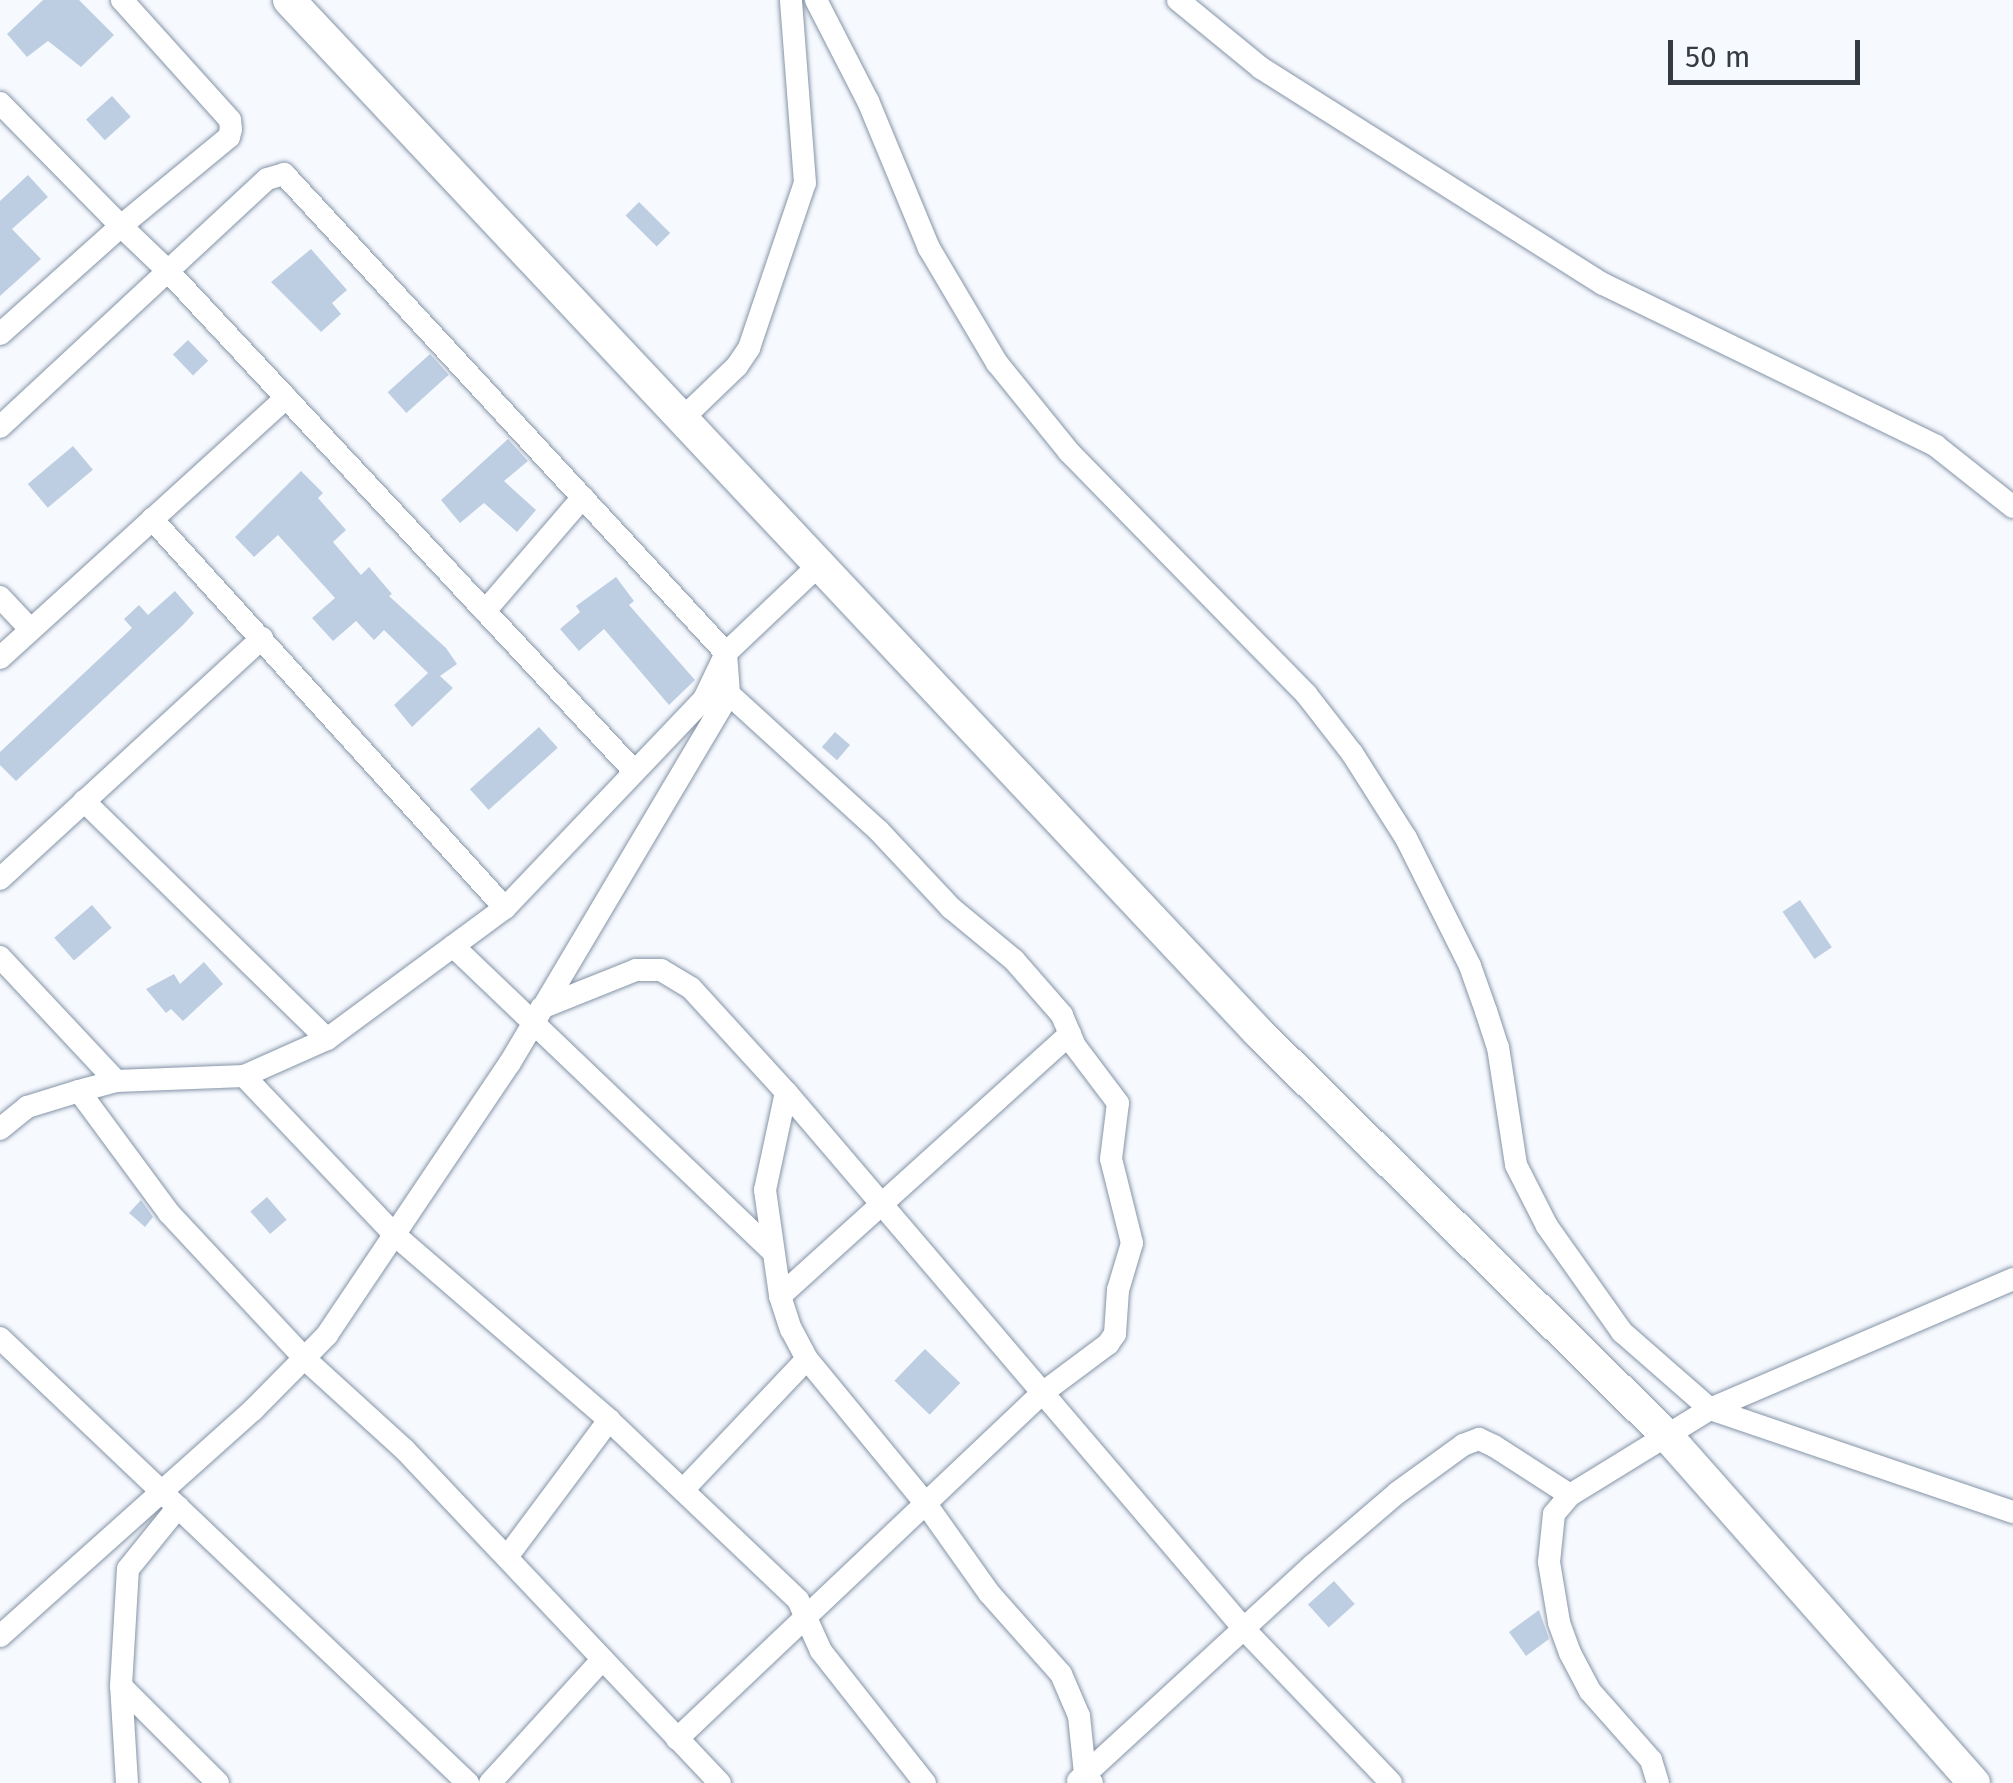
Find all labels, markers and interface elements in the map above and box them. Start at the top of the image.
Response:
scale bar [1673,20,1866,82]
text: 50 m [1685,39,1750,75]

